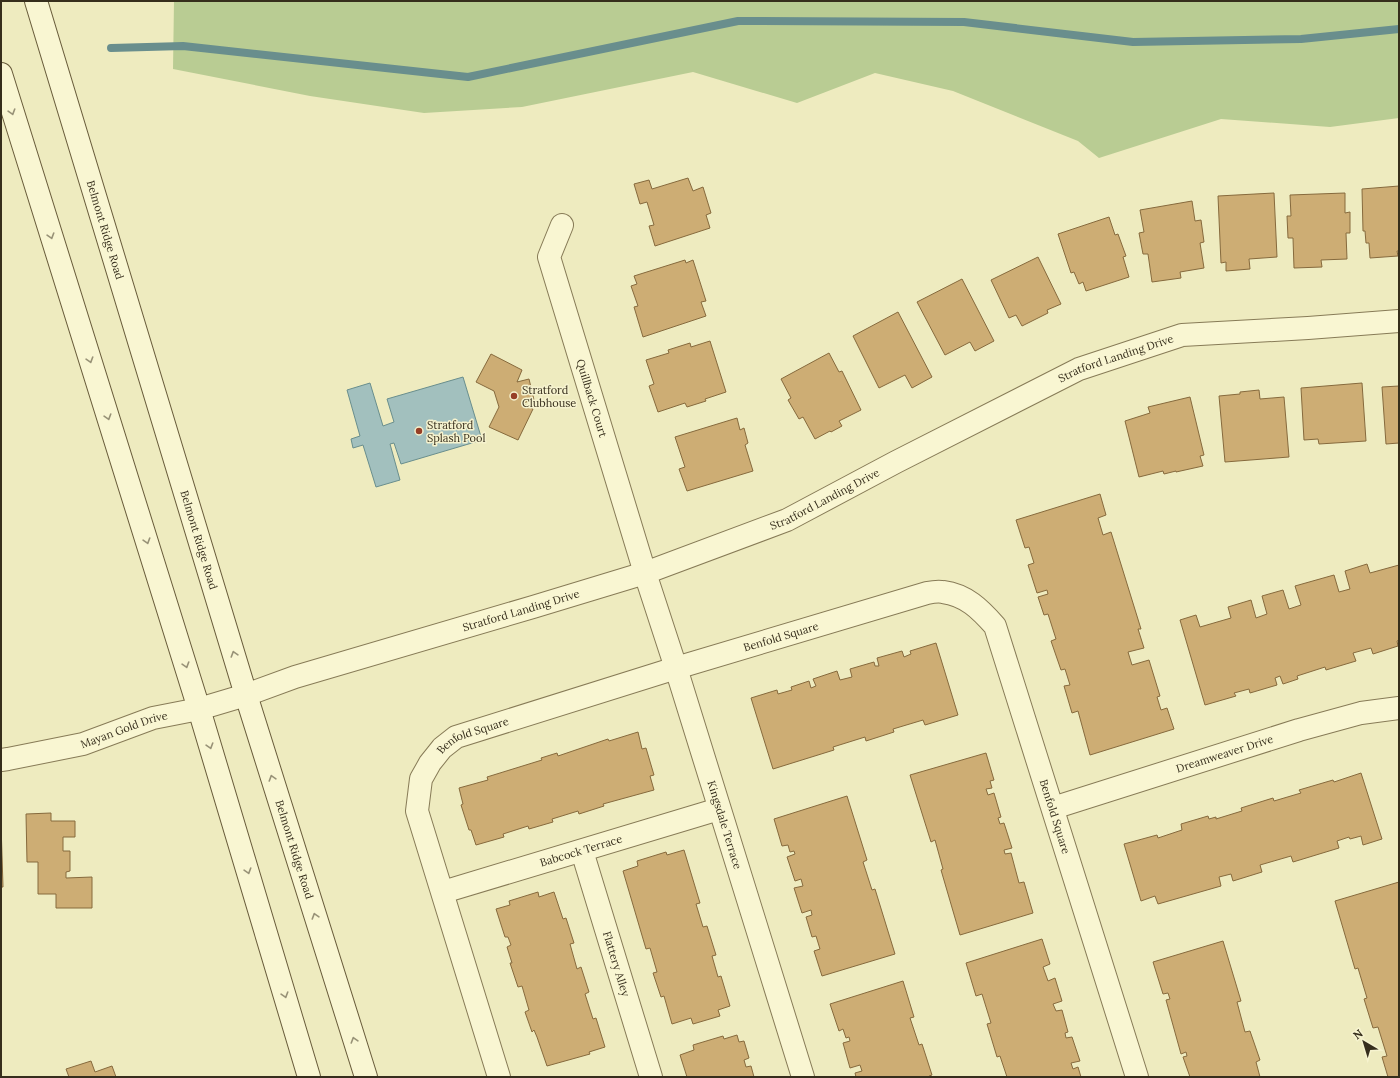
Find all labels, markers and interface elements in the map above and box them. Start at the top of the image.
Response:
one-way arrow [8,108,16,115]
street label: Belmont Ridge Road [84,178,127,281]
one-way arrow [46,232,55,239]
street label: Stratford Landing Drive [1056,331,1175,385]
one-way arrow [85,356,94,363]
street label: Quillback Court [573,357,611,440]
place label: Stratford Clubhouse [522,383,576,410]
marker: Stratford Clubhouse [509,391,519,401]
one-way arrow [103,414,112,421]
place label: Stratford Splash Pool [427,418,485,445]
marker: Stratford Splash Pool [414,426,424,436]
street label: Stratford Landing Drive [768,465,882,533]
street label: Belmont Ridge Road [177,489,221,592]
one-way arrow [142,538,151,545]
street label: Stratford Landing Drive [461,586,581,634]
street label: Benfold Square [742,619,820,654]
one-way arrow [230,651,239,658]
one-way arrow [181,662,190,669]
street label: Mayan Gold Drive [78,708,169,751]
street label: Benfold Square [433,714,510,756]
street label: Dreamweaver Drive [1174,732,1275,776]
one-way arrow [205,742,214,749]
one-way arrow [268,775,277,782]
street label: Benfold Square [1037,777,1073,856]
street label: Kingsdale Terrace [704,779,745,871]
street label: Belmont Ridge Road [272,798,317,901]
street label: Babcock Terrace [538,832,624,870]
one-way arrow [243,867,252,874]
one-way arrow [311,912,320,919]
street label: Flattery Alley [600,930,633,998]
one-way arrow [280,991,289,998]
north arrow [1344,1022,1384,1062]
text: N [1350,1026,1366,1042]
one-way arrow [350,1036,359,1043]

